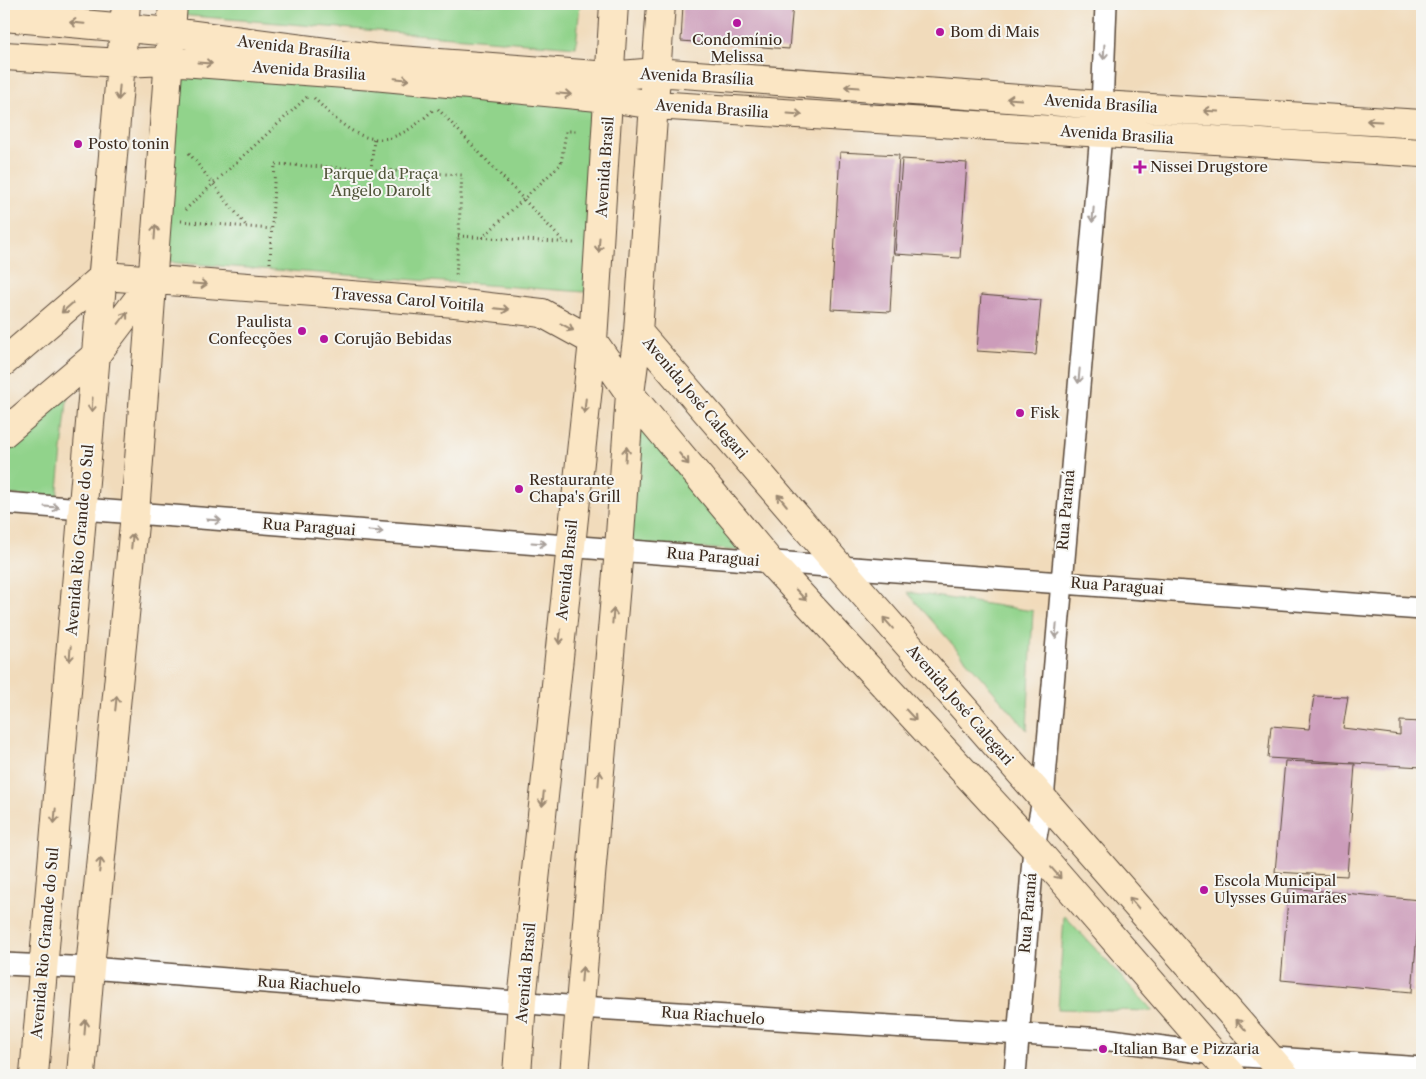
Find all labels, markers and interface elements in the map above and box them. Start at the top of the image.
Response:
marker: Condomínio Melissa [731,17,743,29]
one-way arrow [69,18,85,28]
place label: Bom di Mais [950,22,1039,41]
marker: Bom di Mais [934,26,946,38]
place label: Condomínio Melissa [692,30,782,66]
street label: Avenida Brasília [235,31,352,64]
one-way arrow [1099,44,1109,60]
street label: Avenida Brasilia [251,57,367,84]
one-way arrow [197,59,213,68]
street label: Avenida Brasília [639,64,754,89]
one-way arrow [394,74,410,84]
one-way arrow [844,82,860,91]
one-way arrow [115,85,124,101]
one-way arrow [556,90,572,99]
street label: Avenida Brasília [1043,90,1159,117]
one-way arrow [1007,94,1023,103]
street label: Avenida Brasilia [654,95,770,122]
one-way arrow [1204,107,1220,116]
one-way arrow [787,110,803,119]
street label: Avenida Brasil [591,115,618,219]
one-way arrow [1366,116,1382,125]
street label: Avenida Brasilia [1059,121,1175,148]
place label: Posto tonin [88,134,170,153]
marker: Posto tonin [72,138,84,150]
place label: Nissei Drugstore [1150,157,1268,176]
marker: Nissei Drugstore [1134,161,1146,173]
park label: Parque da Praça Angelo Darolt [323,164,439,200]
one-way arrow [1089,206,1098,222]
one-way arrow [150,224,160,240]
one-way arrow [595,236,604,252]
one-way arrow [192,280,208,289]
street label: Travessa Carol Voitila [331,283,485,316]
one-way arrow [61,302,74,313]
one-way arrow [493,304,509,314]
one-way arrow [118,312,129,325]
place label: Paulista Confecções [208,312,292,348]
one-way arrow [559,323,574,332]
marker: Paulista Confecções [296,325,308,337]
place label: Corujão Bebidas [334,329,452,348]
street label: Avenida José Calegari [638,332,752,463]
marker: Corujão Bebidas [318,333,330,345]
one-way arrow [1074,368,1083,384]
one-way arrow [87,397,96,413]
one-way arrow [580,398,590,414]
place label: Fisk [1030,403,1061,422]
marker: Fisk [1014,407,1026,419]
street label: Avenida Rio Grande do Sul [62,443,97,637]
one-way arrow [621,446,630,462]
one-way arrow [678,452,689,465]
street label: Rua Paraná [1053,469,1079,551]
place label: Restaurante Chapa's Grill [529,470,621,506]
marker: Restaurante Chapa's Grill [513,483,525,495]
one-way arrow [777,494,788,507]
one-way arrow [44,502,60,512]
street label: Rua Paraguai [262,514,357,539]
one-way arrow [206,515,222,524]
street label: Avenida Brasil [552,518,581,622]
one-way arrow [368,527,384,536]
one-way arrow [127,534,137,550]
one-way arrow [530,539,546,548]
street label: Rua Paraguai [666,543,761,570]
street label: Rua Paraguai [1070,573,1165,598]
one-way arrow [795,589,807,602]
one-way arrow [609,608,618,624]
one-way arrow [883,617,894,630]
one-way arrow [1051,622,1061,638]
one-way arrow [555,629,565,645]
street label: Avenida José Calegari [902,640,1018,769]
one-way arrow [66,646,75,662]
one-way arrow [111,695,121,711]
one-way arrow [905,708,917,721]
one-way arrow [594,770,604,786]
one-way arrow [538,791,548,807]
one-way arrow [51,807,60,823]
street label: Avenida Rio Grande do Sul [27,846,62,1040]
one-way arrow [95,857,105,873]
one-way arrow [1050,867,1062,880]
place label: Escola Municipal Ulysses Guimarães [1214,871,1347,907]
street label: Rua Paraná [1015,872,1041,954]
marker: Escola Municipal Ulysses Guimarães [1198,884,1210,896]
one-way arrow [1128,897,1140,910]
street label: Avenida Brasil [512,921,539,1025]
one-way arrow [577,967,586,983]
street label: Rua Riachuelo [257,971,362,998]
street label: Rua Riachuelo [661,1002,766,1029]
one-way arrow [80,1019,90,1035]
one-way arrow [1236,1019,1247,1032]
place label: Italian Bar e Pizzaria [1113,1039,1259,1058]
marker: Italian Bar e Pizzaria [1097,1043,1109,1055]

